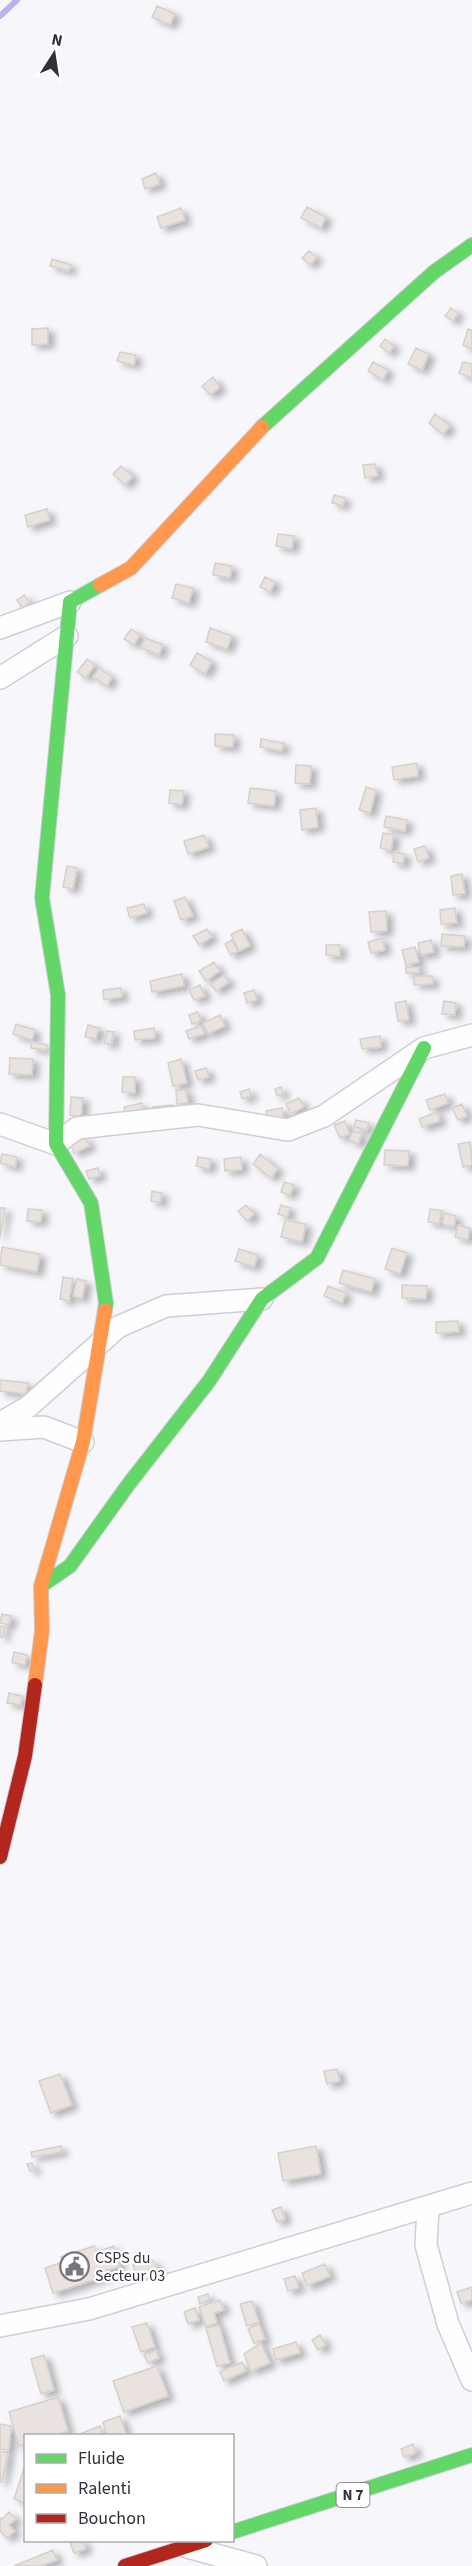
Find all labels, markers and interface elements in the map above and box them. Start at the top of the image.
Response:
north arrow [24,24,84,84]
text: N [49,28,64,52]
place label: CSPS du Secteur 03 [95,2247,165,2287]
public building icon: CSPS du Secteur 03 [58,2251,90,2283]
legend [24,2434,234,2542]
text: Fluide [78,2446,125,2471]
text: Ralenti [78,2476,131,2501]
road number: N 7 [336,2483,370,2507]
text: Bouchon [78,2506,146,2531]

